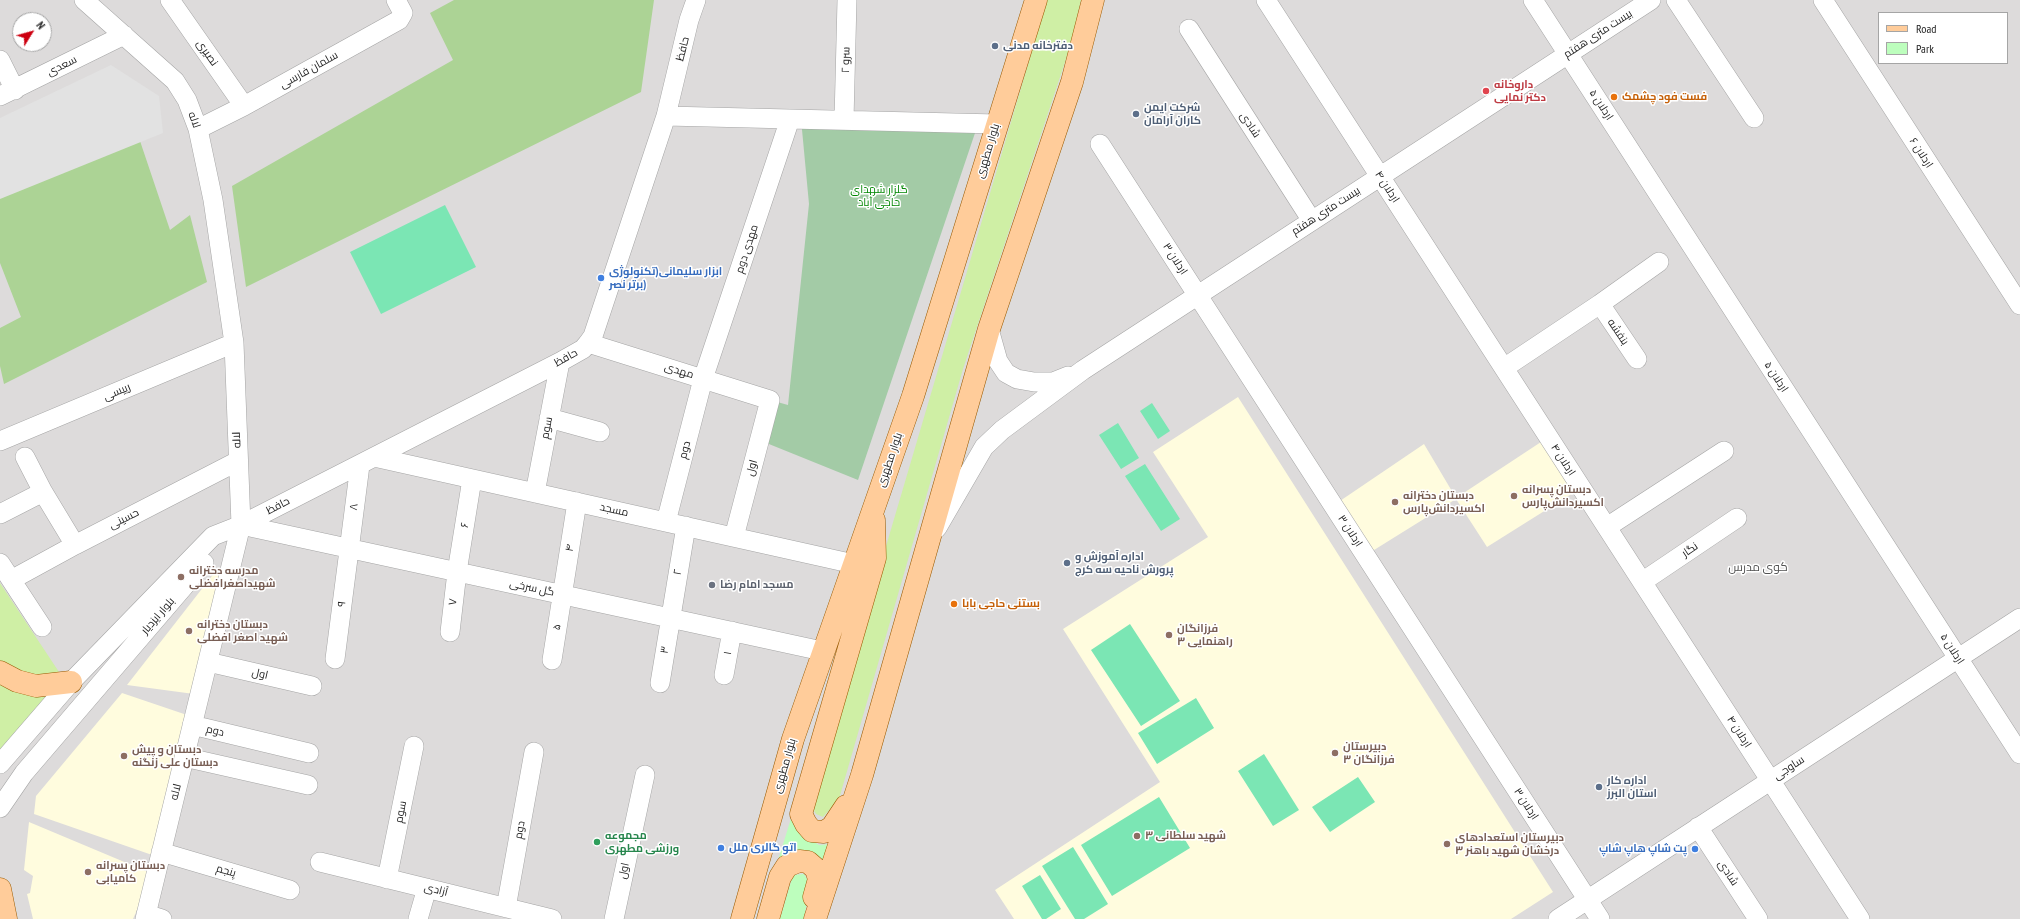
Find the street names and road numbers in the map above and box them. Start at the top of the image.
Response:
street label: بیست متری هفتم [1561,7,1635,61]
street label: حافظ [674,35,692,63]
street label: نصیری [193,37,221,69]
street label: سرو ۲ [839,47,853,73]
street label: سلمان فارسی [278,49,340,91]
street label: سعدی [45,53,79,79]
street label: اردلان ۵ [1586,87,1616,123]
street label: لاله [185,110,203,130]
street label: شادی [1237,110,1263,140]
street label: بلوار مطهری [973,122,1003,180]
street label: اردلان ۶ [1906,135,1936,171]
street label: اردلان ۴ [1372,169,1402,205]
street label: بیست متری هفتم [1289,184,1363,238]
street label: مهدی دوم [733,223,761,275]
street label: اردلان ۳ [1160,241,1190,277]
street label: بنفشه [1604,316,1632,348]
street label: حافظ [552,346,580,370]
street label: اردلان ۵ [1761,359,1791,395]
street label: مهدی [663,360,695,382]
street label: رییسی [101,380,133,404]
street label: سوم [538,416,556,440]
street label: بلوار مطهری [875,431,905,489]
street label: لاله [230,432,244,448]
street label: دوم [676,440,694,460]
street label: اردلان ۴ [1548,442,1578,478]
street label: اول [744,458,760,478]
street label: حافظ [264,494,292,518]
street label: مسجد [598,501,630,519]
street label: ۸ [347,503,361,511]
street label: حسینی [107,506,141,532]
street label: اردلان ۳ [1335,513,1365,549]
street label: ۶ [458,521,472,529]
street label: نگار [1679,540,1701,560]
street label: ۴ [563,543,577,553]
street label: ۲ [671,568,685,576]
street label: گل سرخی [508,577,556,599]
street label: بلوار ایزدیار [138,595,178,637]
street label: ۷ [446,598,460,606]
street label: ۹ [335,600,349,608]
street label: ۵ [550,623,564,631]
street label: اردلان ۵ [1937,631,1967,667]
street label: ۳ [658,645,672,655]
street label: ۱ [721,650,735,656]
street label: اول [251,666,269,682]
street label: اردلان ۴ [1724,714,1754,750]
street label: دوم [205,723,225,739]
street label: بلوار مطهری [771,737,799,795]
street label: ساوجی [1771,753,1807,783]
street label: لاله [168,782,184,802]
street label: اردلان ۳ [1511,786,1541,822]
street label: سوم [392,800,410,824]
street label: دوم [512,820,528,840]
street label: شادی [1715,858,1741,888]
street label: پنجم [215,862,237,880]
street label: اول [616,862,632,880]
street label: آزادی [423,881,449,899]

